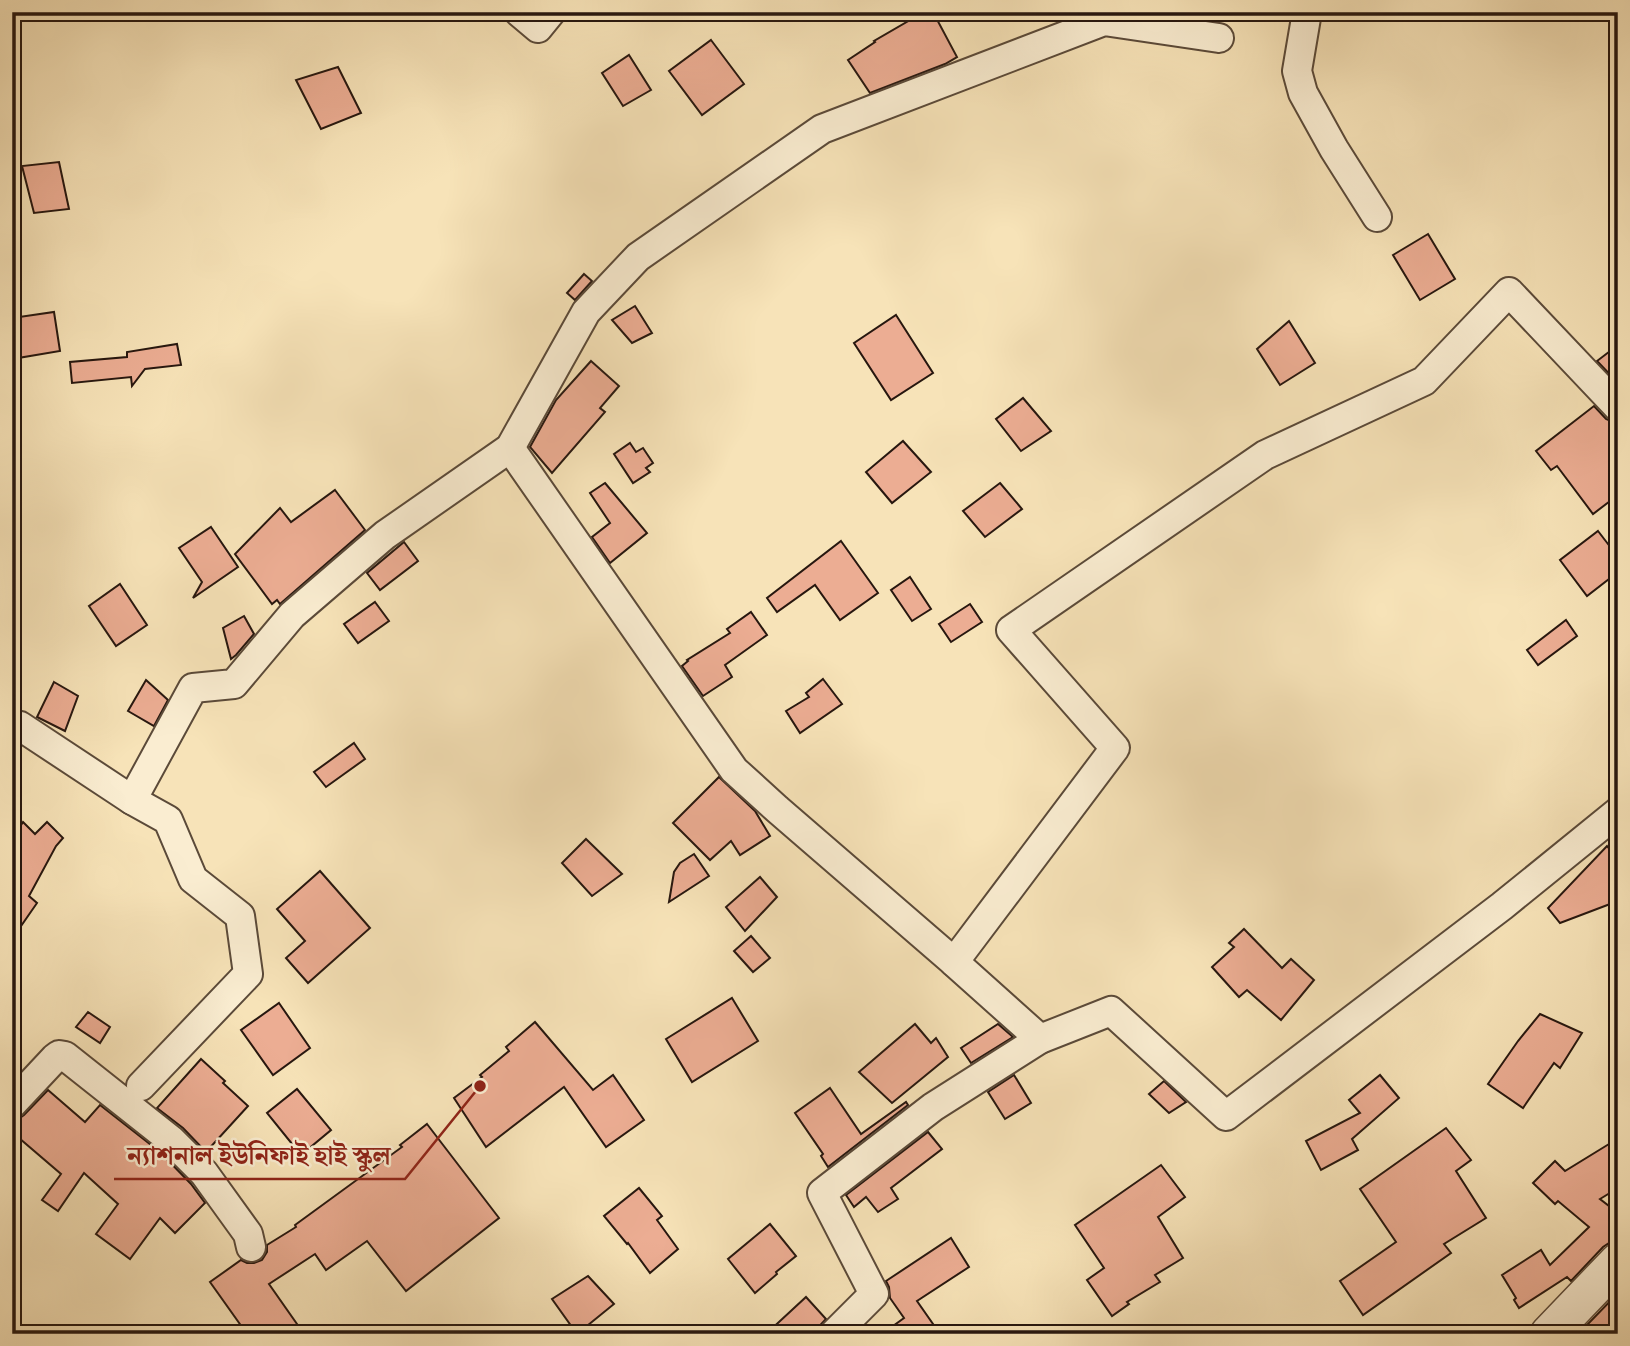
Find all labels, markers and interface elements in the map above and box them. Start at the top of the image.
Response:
callout: ন্যাশনাল ইউনিফাই হাই স্কুল [114,1132,405,1179]
text: ন্যাশনাল ইউনিফাই হাই স্কুল [126,1139,392,1173]

